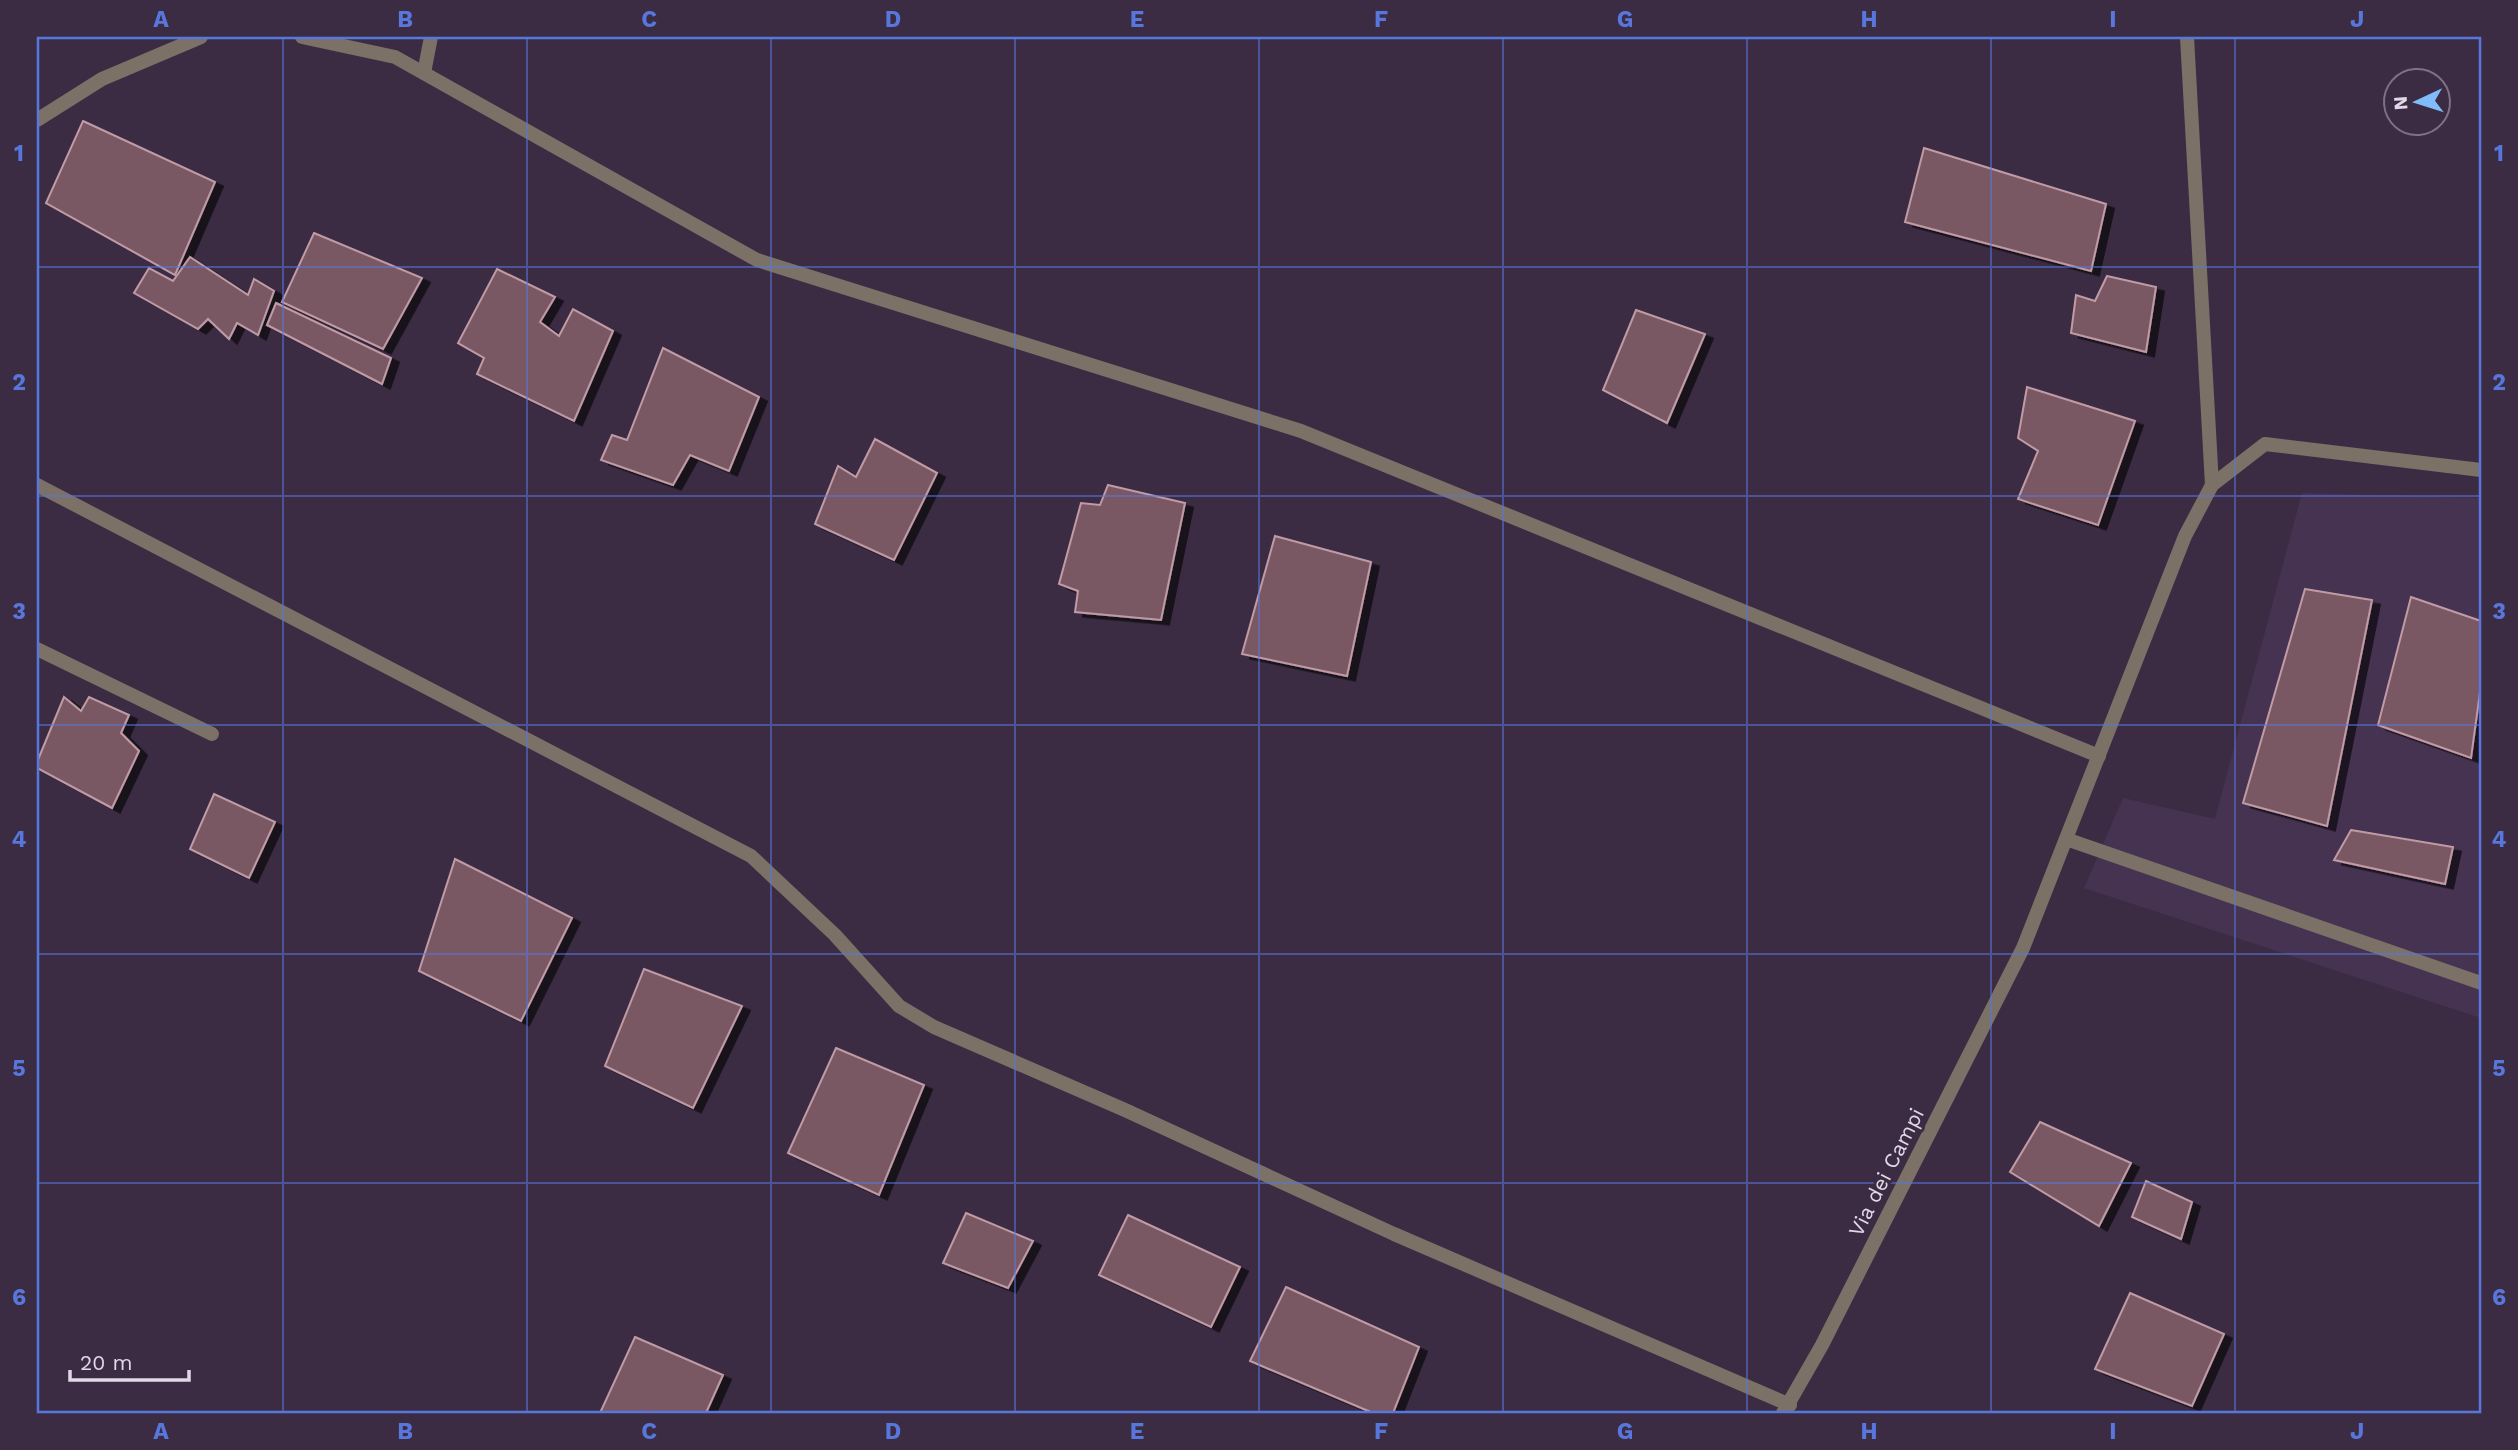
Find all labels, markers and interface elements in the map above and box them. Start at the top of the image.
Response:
text: A [153,6,169,33]
text: B [397,6,413,33]
text: C [641,6,657,33]
text: D [885,6,901,33]
text: E [1130,6,1144,33]
text: F [1374,6,1388,33]
text: G [1617,6,1633,33]
text: H [1860,6,1878,33]
text: I [2109,6,2117,33]
text: J [2350,6,2364,33]
north arrow [2382,66,2452,136]
text: N [2389,95,2413,111]
text: 1 [14,140,24,167]
text: 1 [2494,140,2504,167]
text: 2 [12,369,26,396]
text: 2 [2492,369,2506,396]
text: 3 [12,598,26,625]
text: 3 [2492,598,2506,625]
text: 4 [12,826,27,853]
text: 4 [2492,826,2507,853]
text: 5 [12,1055,26,1082]
text: 5 [2492,1055,2506,1082]
street label: Via dei Campi [1843,1104,1929,1240]
text: 6 [12,1284,26,1311]
text: 6 [2492,1284,2506,1311]
scale bar [70,1338,189,1382]
text: 20 m [80,1350,132,1375]
text: A [153,1418,169,1445]
text: B [397,1418,413,1445]
text: C [641,1418,657,1445]
text: D [885,1418,901,1445]
text: E [1130,1418,1144,1445]
text: F [1374,1418,1388,1445]
text: G [1617,1418,1633,1445]
text: H [1860,1418,1878,1445]
text: I [2109,1418,2117,1445]
text: J [2350,1418,2364,1445]

